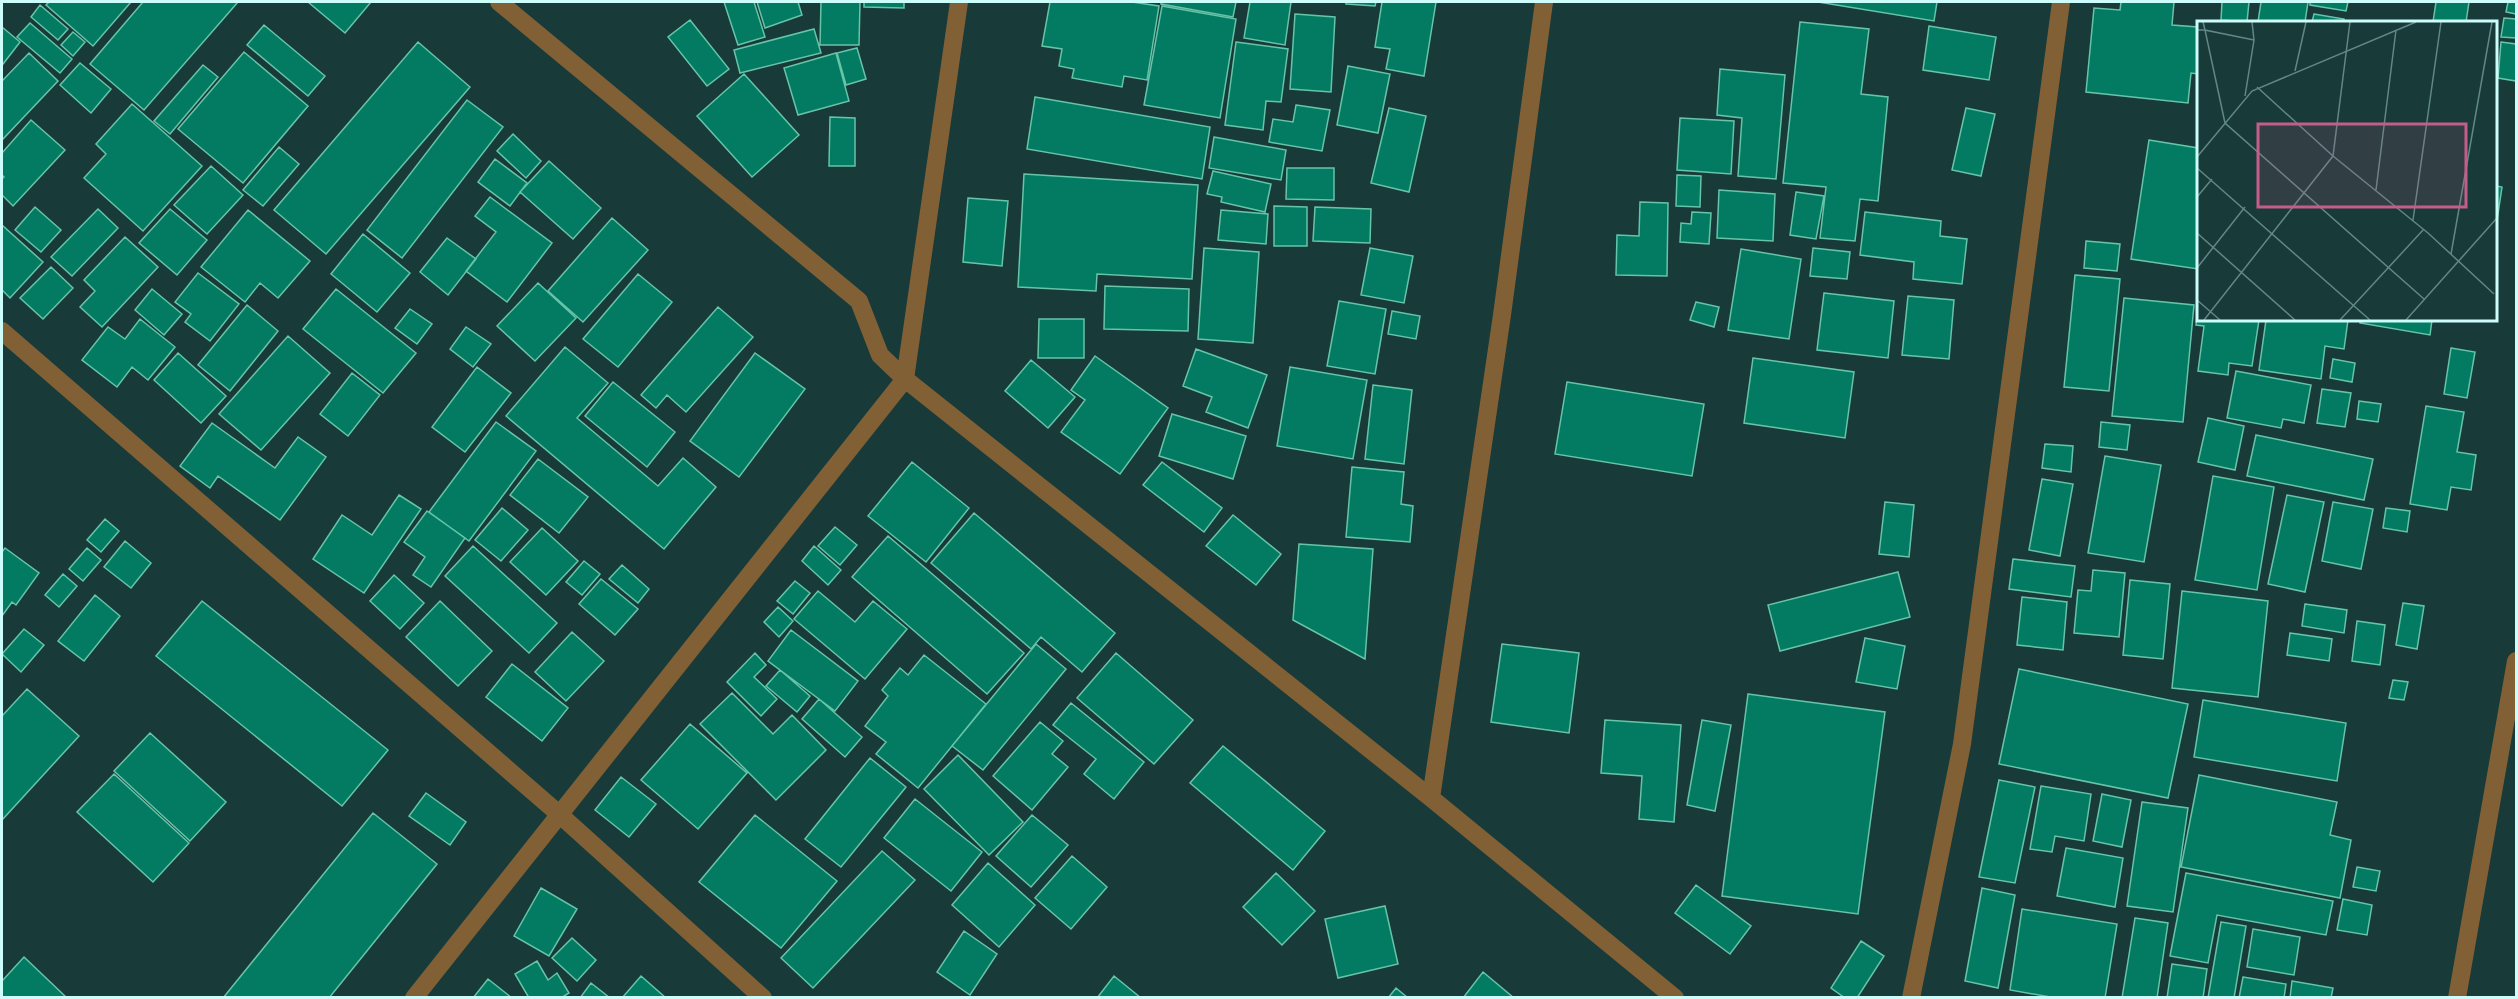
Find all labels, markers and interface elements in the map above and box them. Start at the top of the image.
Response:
inset map [2197,21,2497,321]

